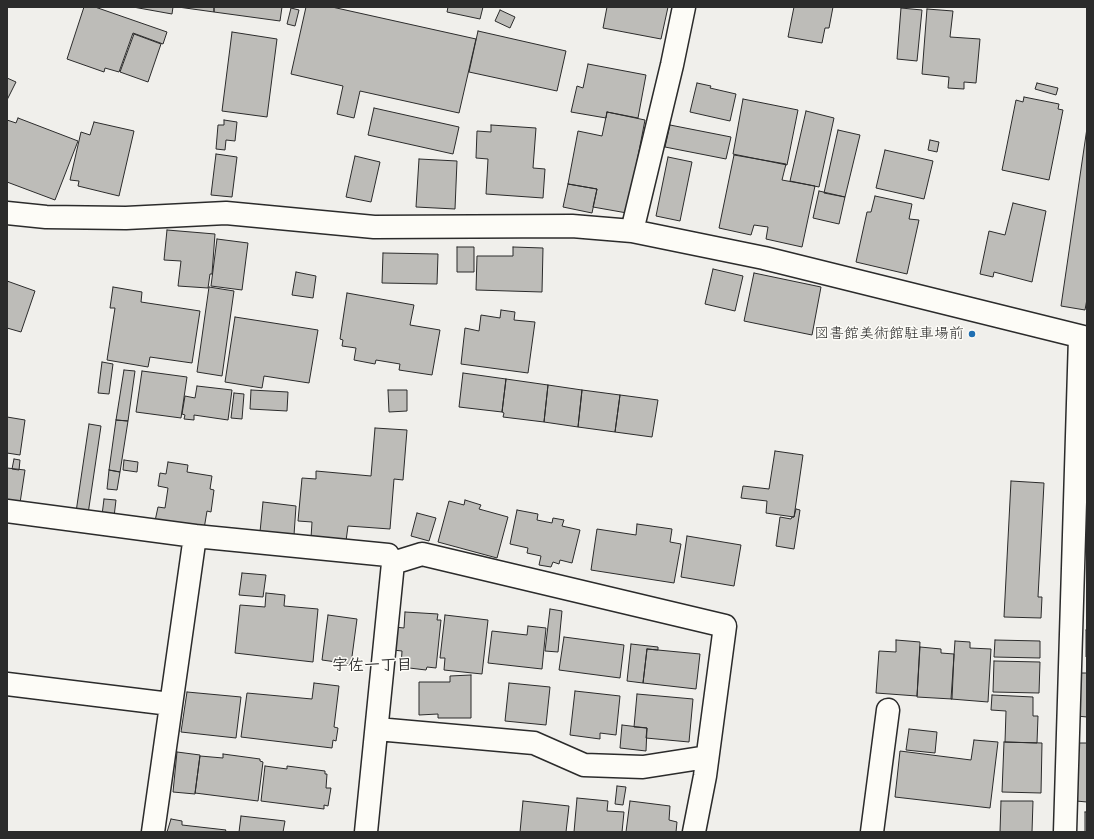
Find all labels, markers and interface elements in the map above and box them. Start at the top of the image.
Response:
place label: 図書館美術館駐車場前 [814,325,964,343]
marker: 図書館美術館駐車場前 [967,329,977,339]
district label: 宇佐一丁目 [332,655,412,675]

